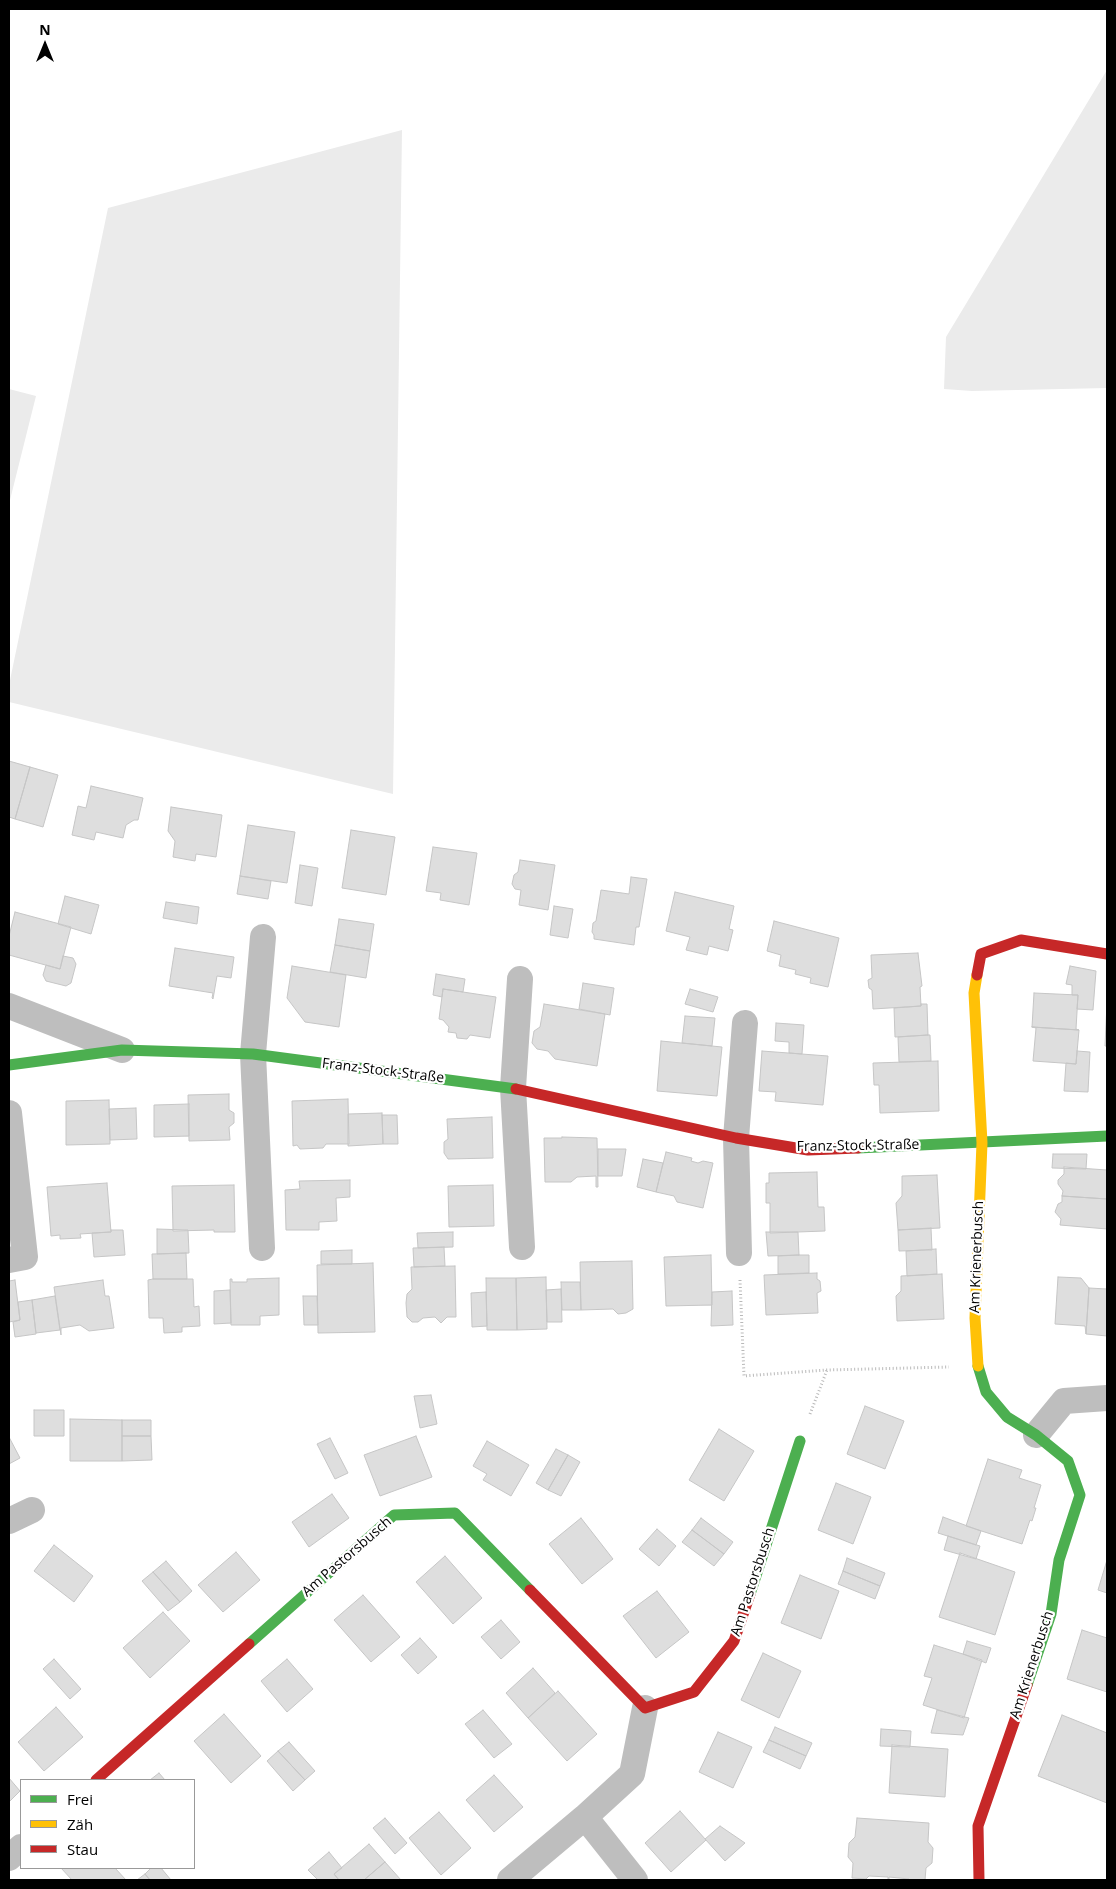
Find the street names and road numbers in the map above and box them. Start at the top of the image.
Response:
street label: Franz-Stock-Straße [321,1055,445,1087]
street label: Franz-Stock-Straße [796,1137,920,1155]
street label: Am Krienerbusch [967,1201,987,1313]
street label: Am Pastorsbusch [299,1514,395,1600]
street label: Am Pastorsbusch [728,1526,778,1638]
street label: Am Krienerbusch [1007,1609,1057,1721]

